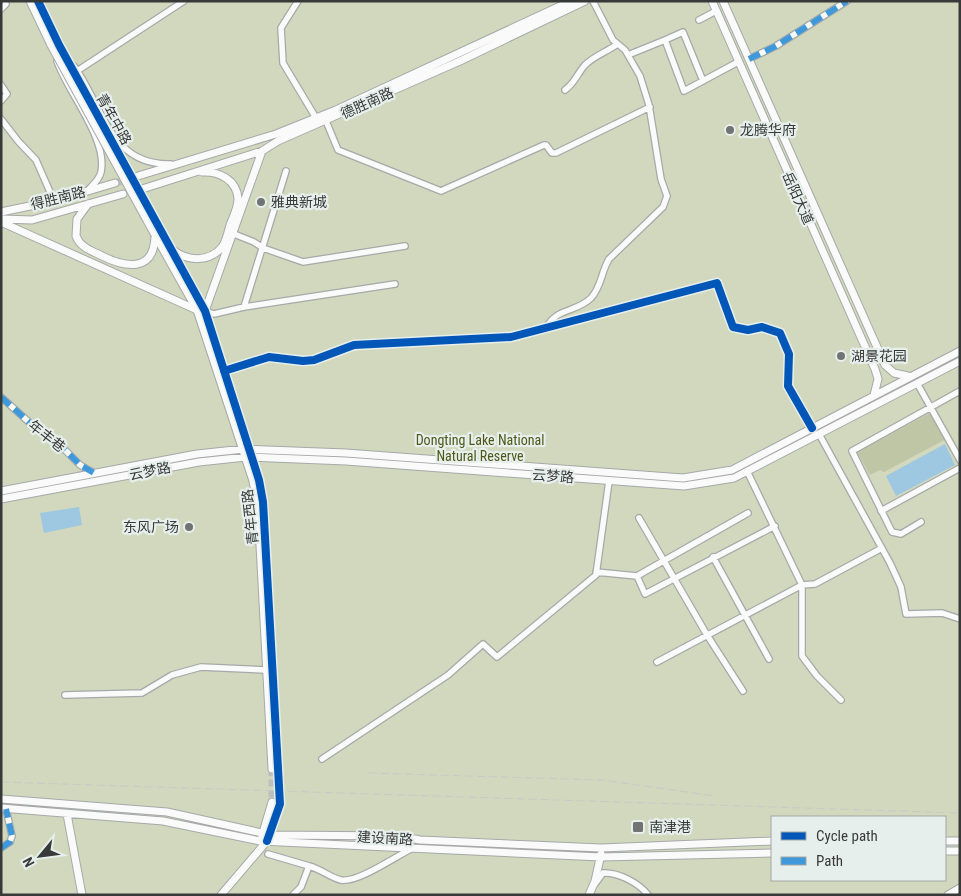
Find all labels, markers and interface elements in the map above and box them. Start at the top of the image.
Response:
street label: 德胜南路 [338,84,396,122]
street label: 青年中路 [93,91,135,147]
place label: 龙腾华府 [740,122,796,138]
marker: 龙腾华府 [724,124,736,136]
street label: 岳阳大道 [779,169,817,227]
street label: 得胜南路 [29,183,87,213]
place label: 雅典新城 [271,194,327,210]
marker: 雅典新城 [255,196,267,208]
place label: 湖景花园 [851,348,907,364]
marker: 湖景花园 [835,350,847,362]
street label: 年丰巷 [26,417,68,455]
park label: Dongting Lake National Natural Reserve [416,432,544,464]
street label: 云梦路 [128,459,172,483]
street label: 云梦路 [531,467,575,485]
street label: 青年西路 [239,488,261,546]
place label: 东风广场 [123,519,179,535]
marker: 东风广场 [183,521,195,533]
legend [771,816,946,881]
place label: 南津港 [649,819,691,835]
marker: 南津港 [631,820,645,834]
text: Cycle path [816,827,878,845]
street label: 建设南路 [357,829,413,847]
north arrow [15,831,65,881]
text: Path [816,852,843,870]
text: N [20,855,38,870]

